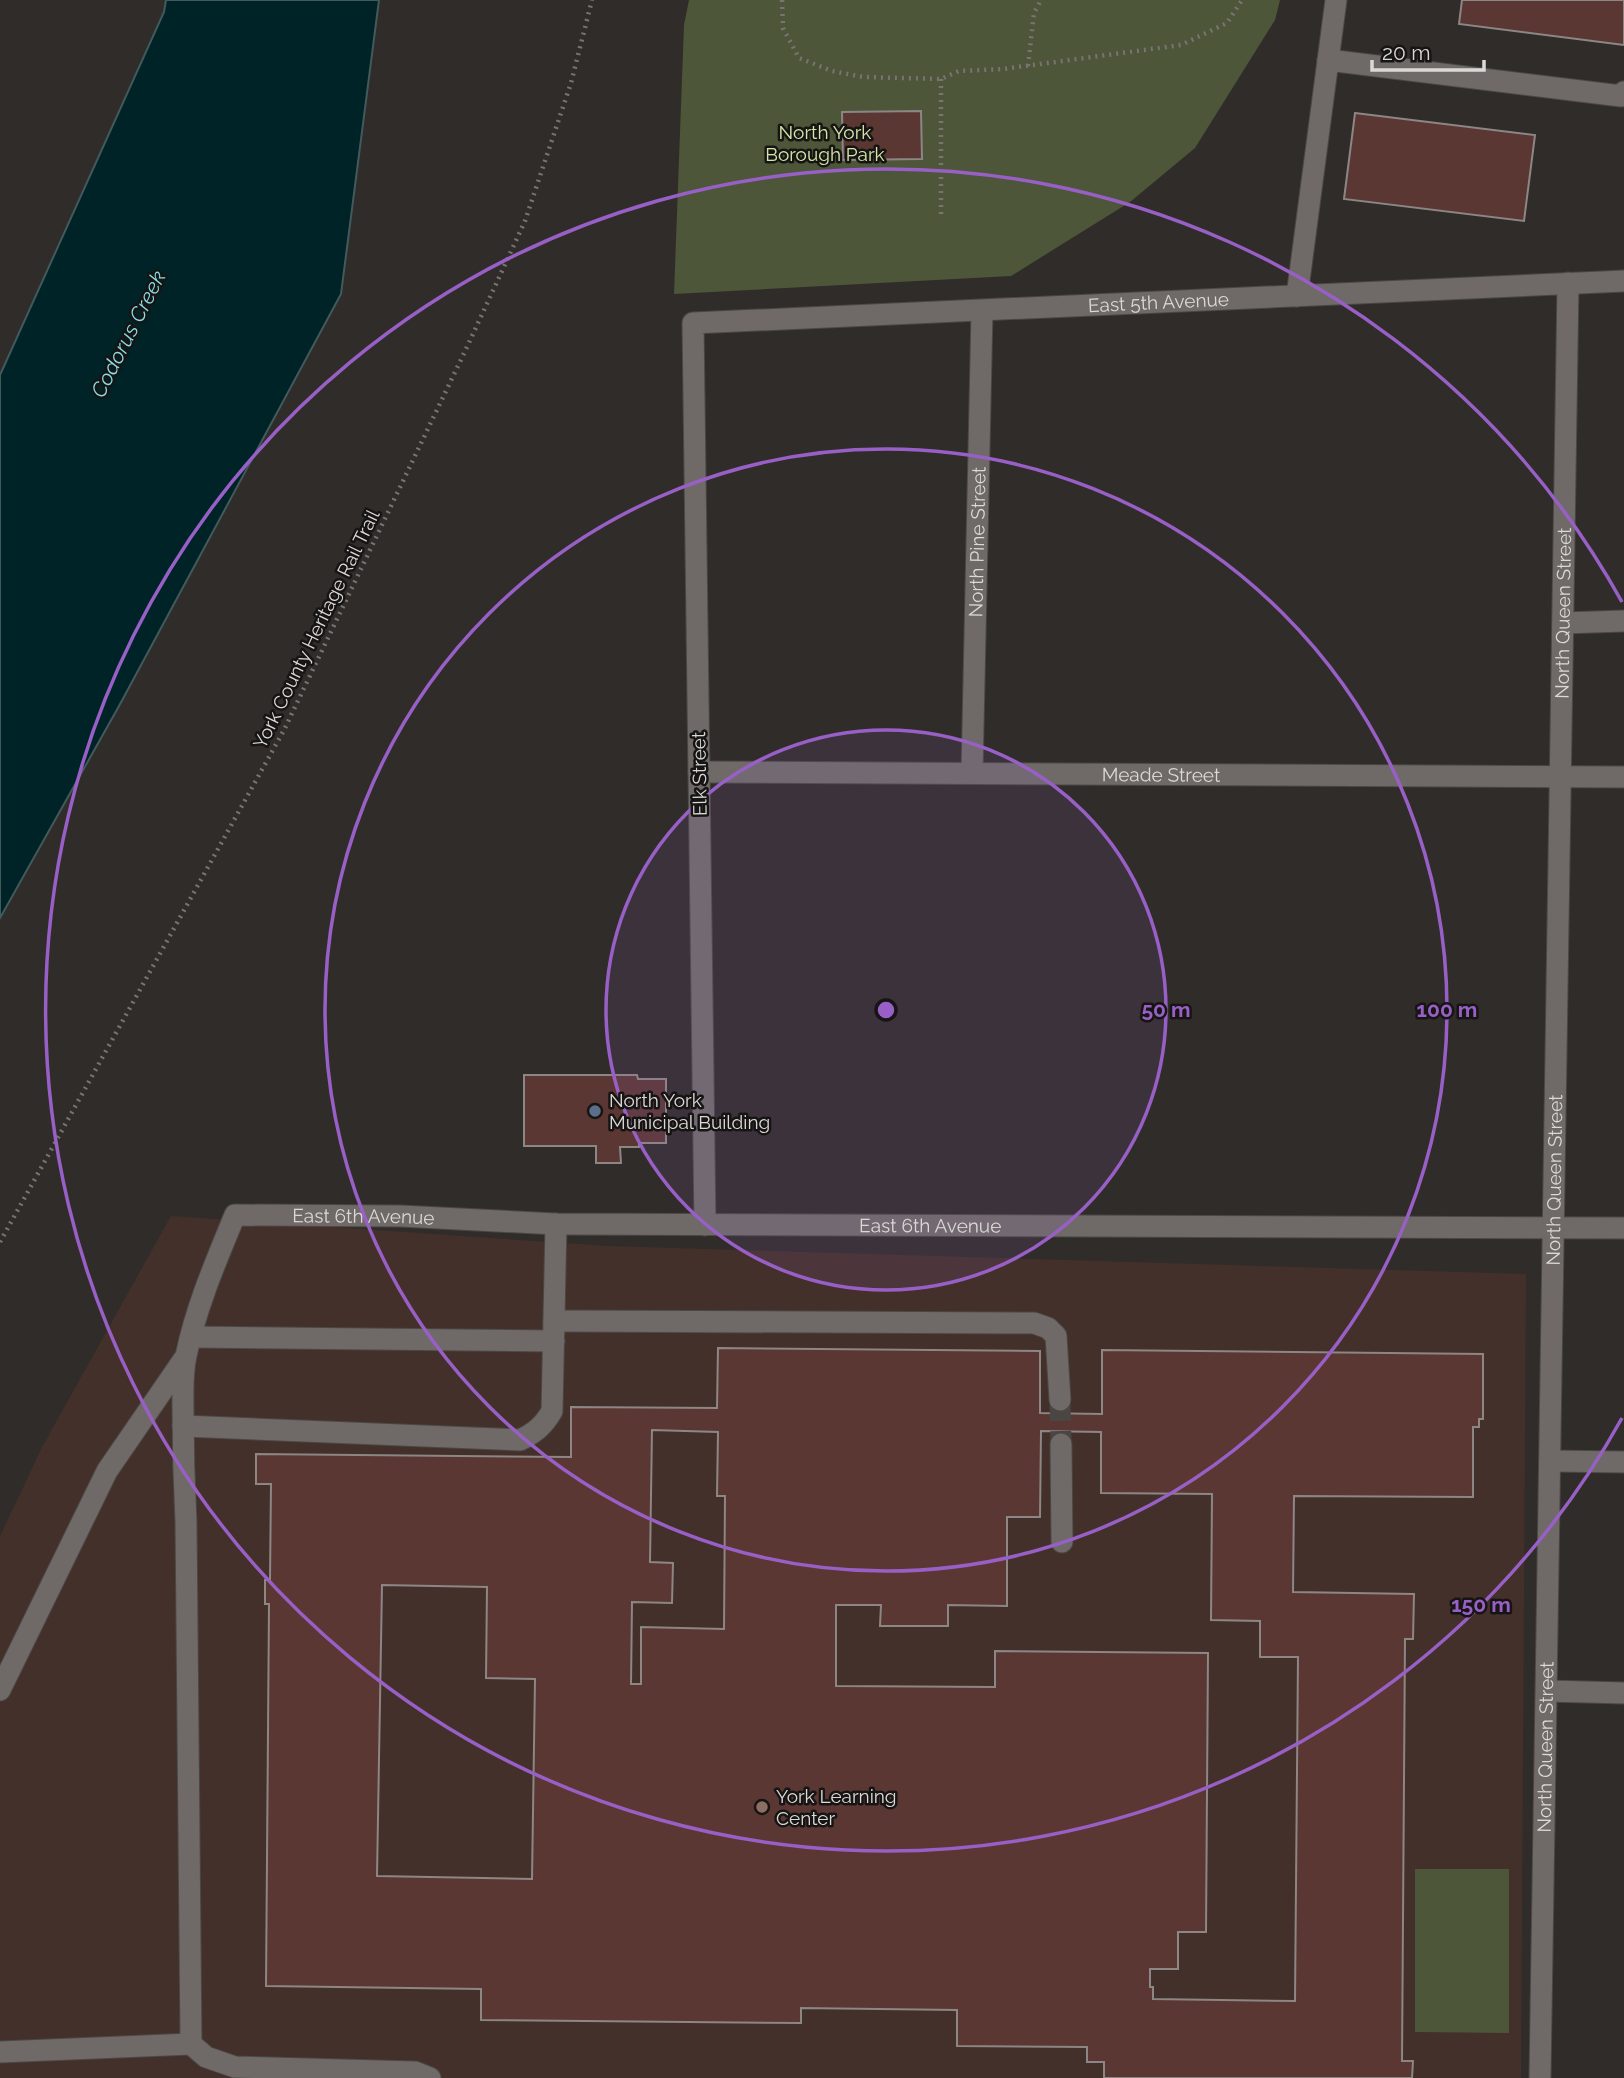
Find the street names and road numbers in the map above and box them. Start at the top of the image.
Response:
street label: East 5th Avenue [1087,288,1229,316]
street label: North Pine Street [964,466,990,618]
street label: York County Heritage Rail Trail [248,505,384,752]
street label: North Queen Street [1551,527,1575,699]
street label: Elk Street [687,731,711,816]
street label: Meade Street [1102,763,1221,786]
street label: North Queen Street [1542,1094,1566,1266]
street label: East 6th Avenue [292,1204,435,1229]
street label: East 6th Avenue [859,1214,1001,1237]
street label: North Queen Street [1533,1661,1558,1833]

